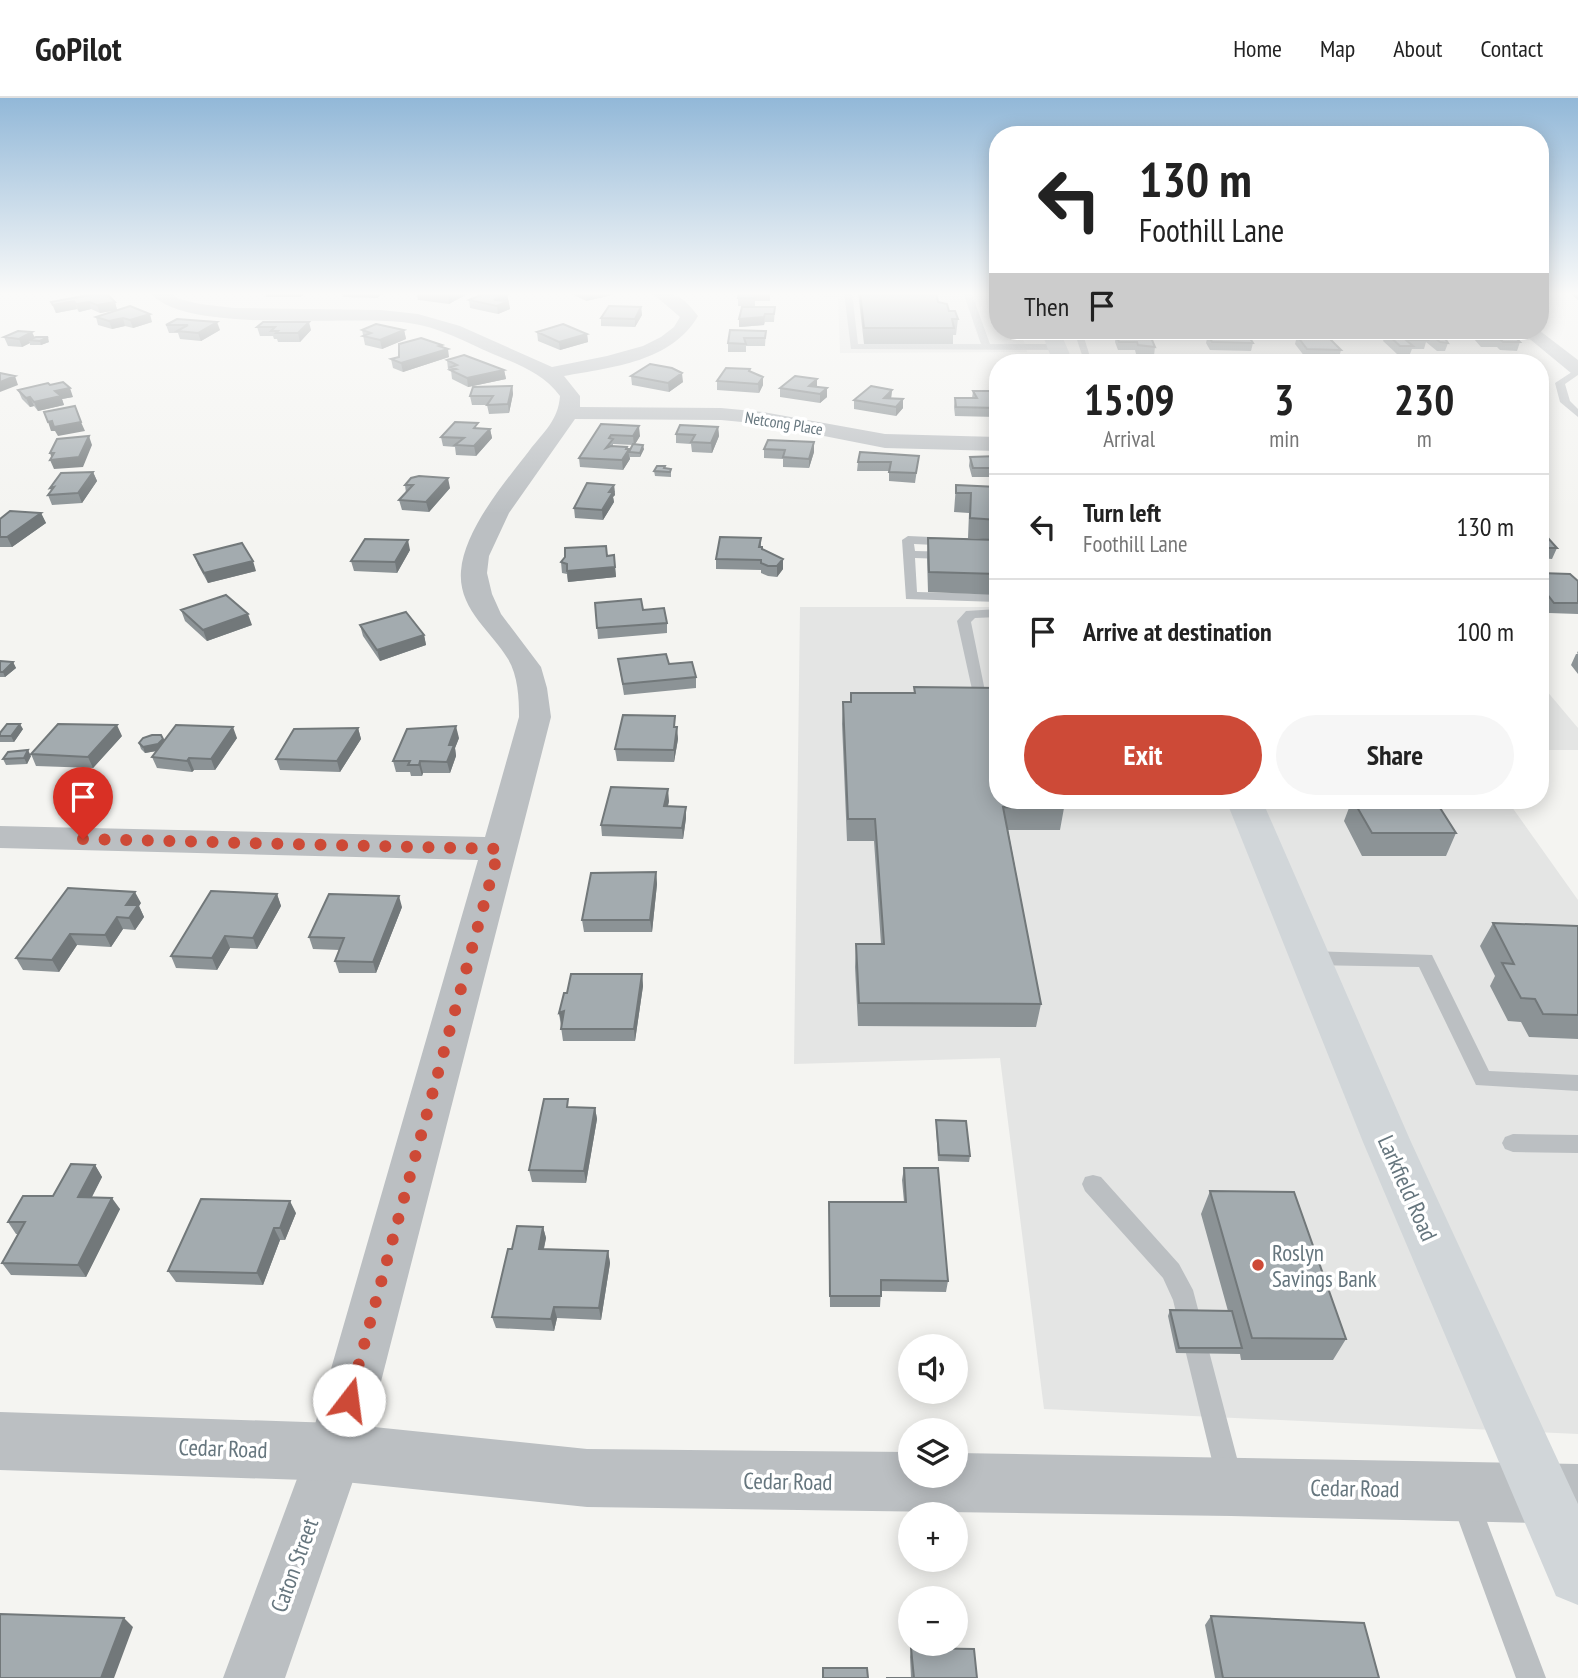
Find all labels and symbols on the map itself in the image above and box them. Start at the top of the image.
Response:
street label: Netcong Place [744,407,824,439]
pin [53,767,113,839]
street label: Larkfield Road [1372,1131,1444,1245]
place label: Roslyn Savings Bank [1272,1238,1377,1293]
marker: Roslyn Savings Bank [1250,1257,1266,1273]
position arrow [312,1363,386,1437]
street label: Cedar Road [178,1432,268,1464]
street label: Cedar Road [743,1466,833,1496]
street label: Cedar Road [1310,1473,1400,1503]
street label: Caton Street [264,1513,325,1616]

